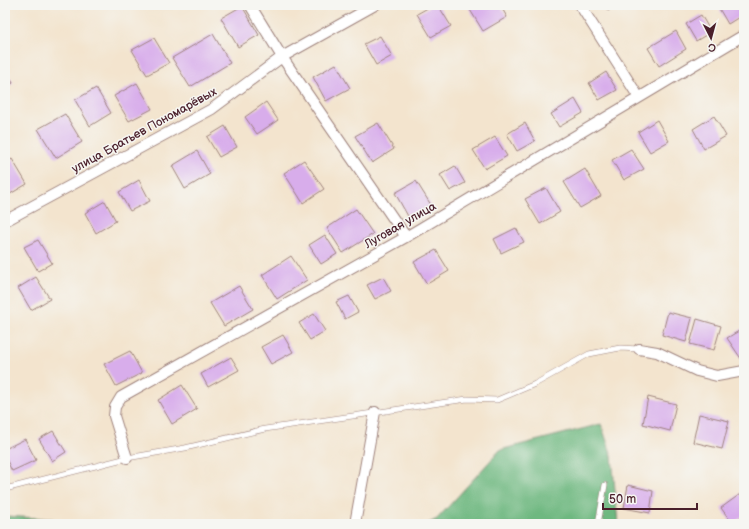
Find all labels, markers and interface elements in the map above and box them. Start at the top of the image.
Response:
north arrow [691,18,731,58]
text: С [707,41,716,54]
street label: улица Братьев Пономарёвых [69,84,220,177]
street label: Луговая улица [361,199,439,253]
scale bar [603,485,697,511]
text: 50 m [609,492,636,507]

